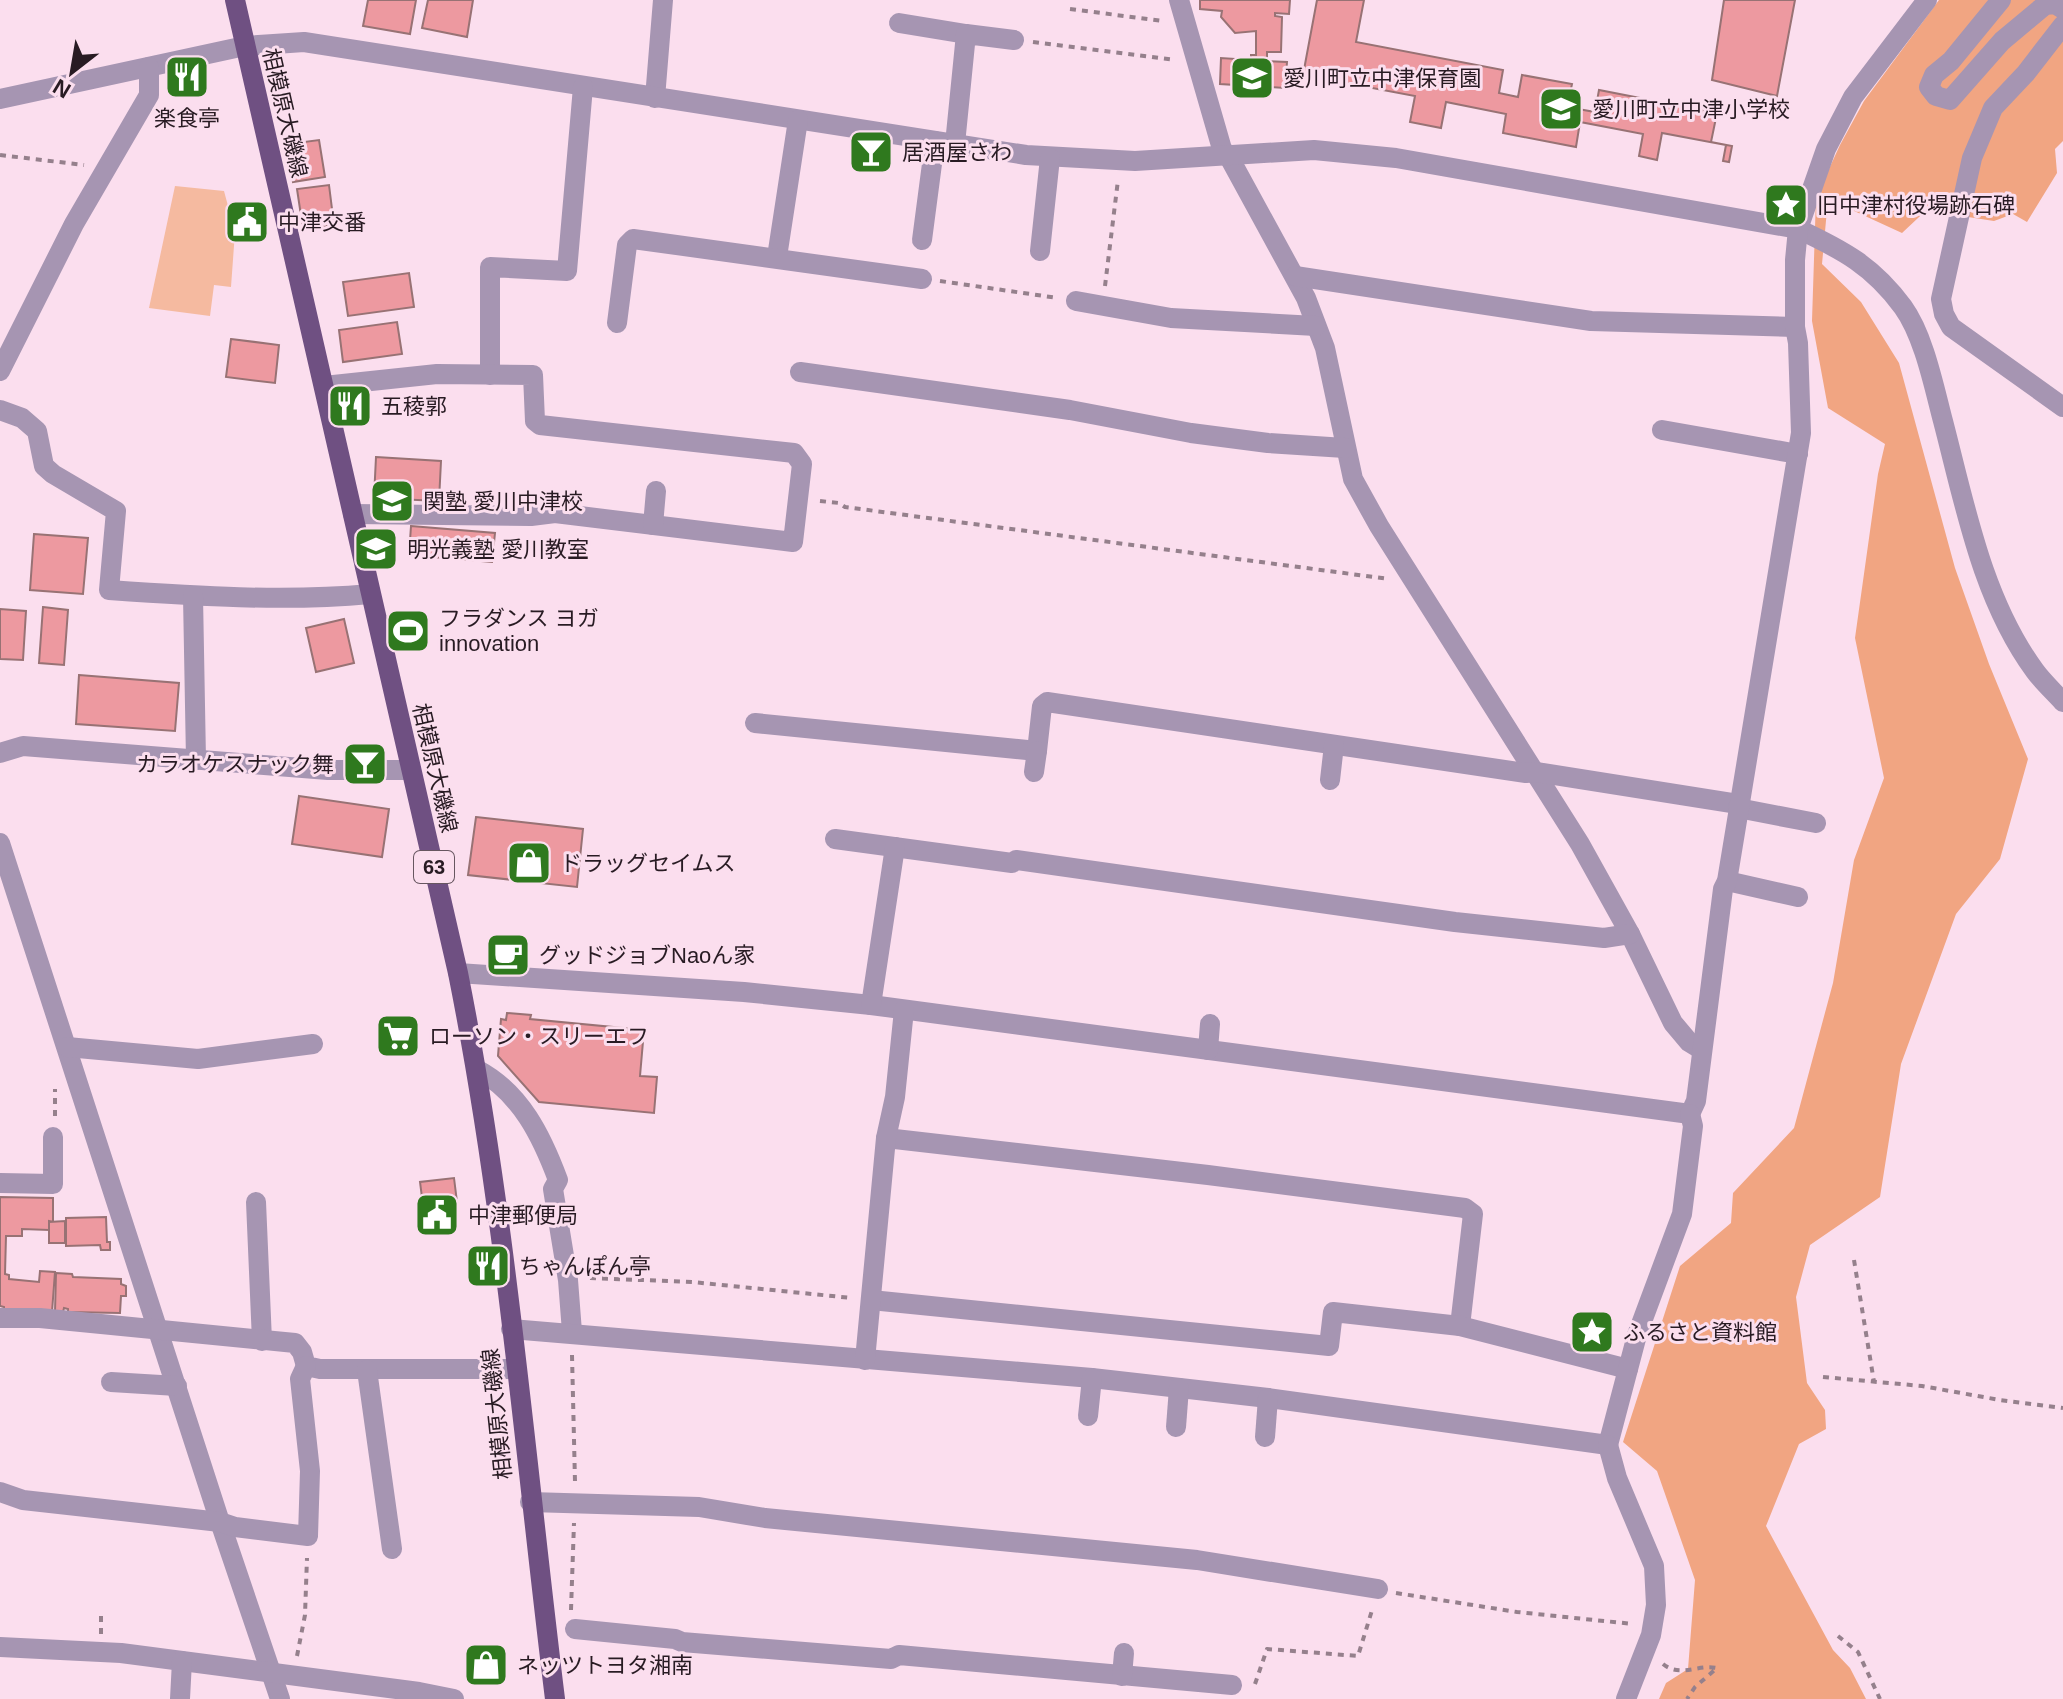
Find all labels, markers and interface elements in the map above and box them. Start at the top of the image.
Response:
north arrow [32,32,112,112]
street label: 相模原大磯線 [258,46,312,180]
restaurant icon: 楽食亭 [163,53,211,101]
school or university icon: 愛川町立中津保育園 [1228,54,1276,102]
place label: 愛川町立中津保育園 [1283,66,1481,91]
text: N [49,74,75,104]
school or university icon: 愛川町立中津小学校 [1537,85,1585,133]
place label: 愛川町立中津小学校 [1592,97,1790,122]
place label: 楽食亭 [154,106,220,131]
bar icon: 居酒屋さわ [847,128,895,176]
place label: 居酒屋さわ [902,140,1012,165]
place icon: 旧中津村役場跡石碑 [1762,181,1810,229]
place label: 旧中津村役場跡石碑 [1817,193,2015,218]
public building icon: 中津交番 [223,198,271,246]
place label: 中津交番 [278,210,366,235]
restaurant icon: 五稜郭 [326,382,374,430]
place label: 五稜郭 [381,394,447,419]
school or university icon: 関塾 愛川中津校 [368,477,416,525]
place label: 関塾 愛川中津校 [423,489,583,514]
school or university icon: 明光義塾 愛川教室 [352,525,400,573]
place label: 明光義塾 愛川教室 [407,537,589,562]
place label: フラダンス ヨガ innovation [439,606,599,656]
sports icon: フラダンス ヨガ innovation [384,607,432,655]
street label: 相模原大磯線 [408,701,462,835]
bar icon: カラオケスナック舞 [341,740,389,788]
place label: カラオケスナック舞 [136,752,334,777]
shop icon: ドラッグセイムス [505,839,553,887]
road number: 63 [414,851,454,883]
place label: ドラッグセイムス [560,851,736,876]
cafe icon: グッドジョブNaoん家 [484,931,532,979]
place label: グッドジョブNaoん家 [539,943,755,968]
supermarket icon: ローソン・スリーエフ [374,1012,422,1060]
place label: ローソン・スリーエフ [429,1024,649,1049]
public building icon: 中津郵便局 [413,1191,461,1239]
place label: 中津郵便局 [468,1203,578,1228]
restaurant icon: ちゃんぽん亭 [464,1242,512,1290]
place label: ちゃんぽん亭 [519,1254,651,1279]
place icon: ふるさと資料館 [1568,1308,1616,1356]
place label: ふるさと資料館 [1623,1320,1777,1345]
street label: 相模原大磯線 [478,1347,516,1481]
shop icon: ネッツトヨタ湘南 [462,1641,510,1689]
place label: ネッツトヨタ湘南 [517,1653,693,1678]

